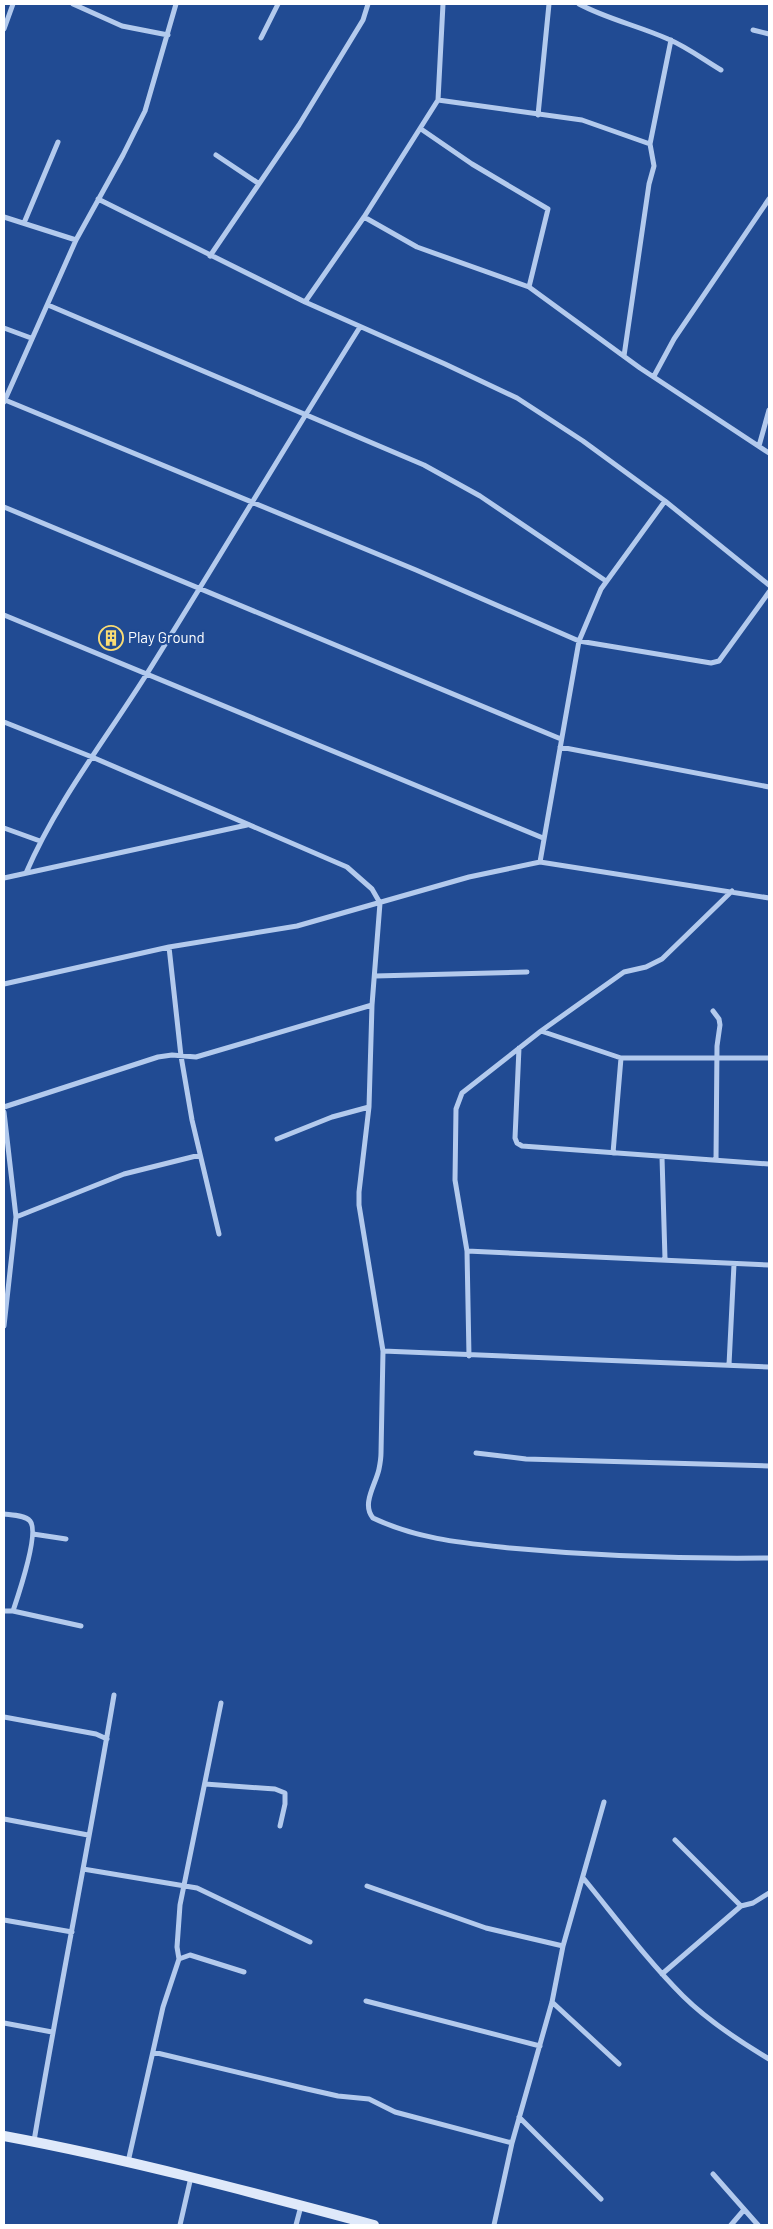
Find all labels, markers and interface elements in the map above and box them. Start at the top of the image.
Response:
building icon: Play Ground [98,625,124,651]
place label: Play Ground [128,628,205,646]

